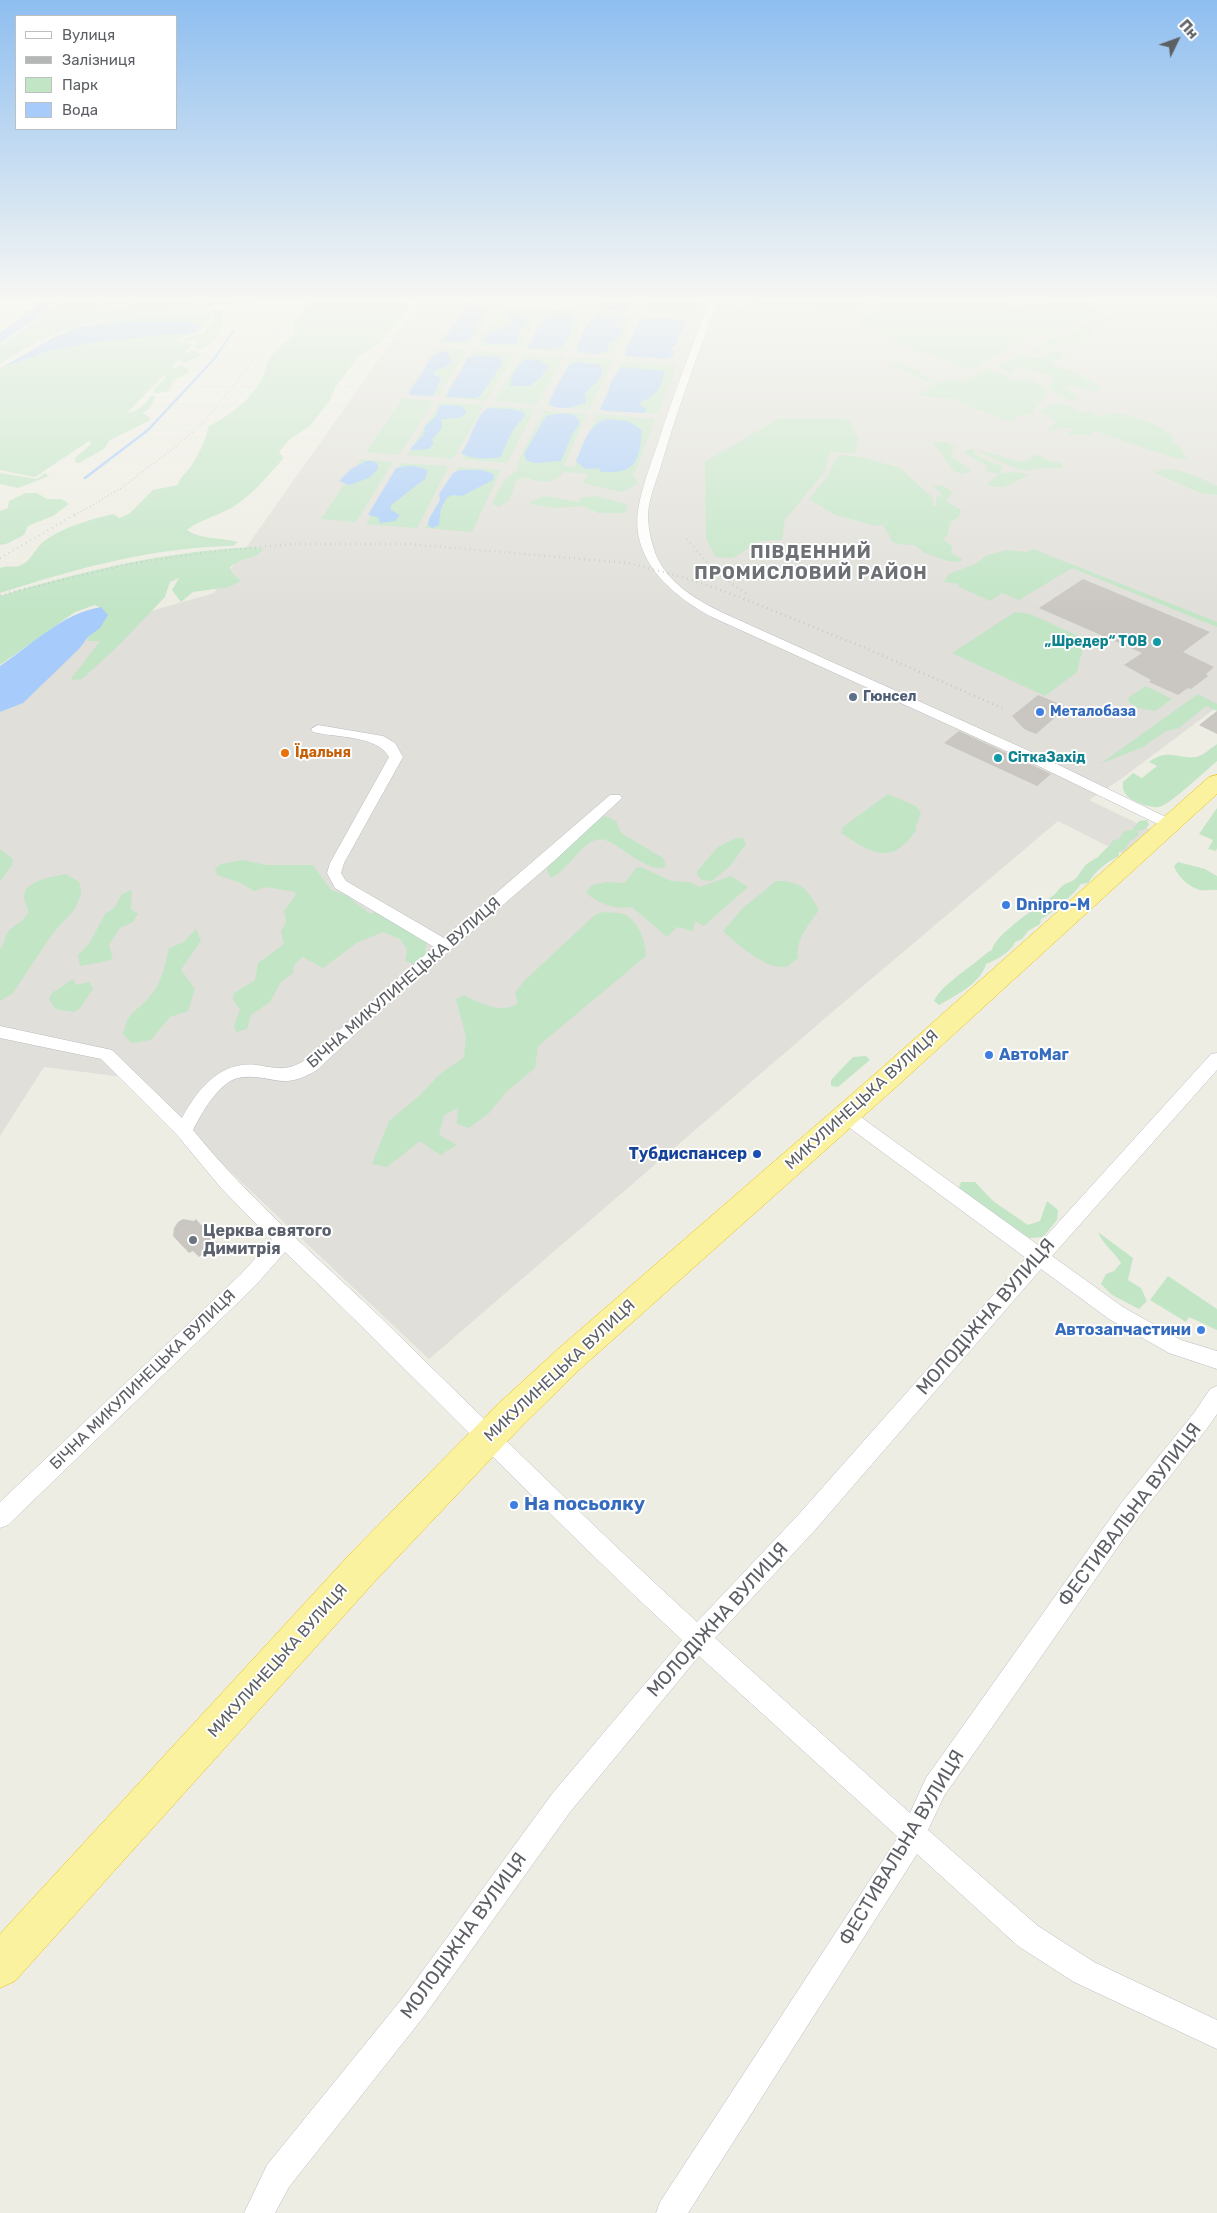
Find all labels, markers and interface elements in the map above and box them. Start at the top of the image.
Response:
legend [15,15,178,130]
north arrow [1152,15,1202,65]
text: Пн [1176,17,1201,43]
text: Вулиця [62,26,115,44]
text: Залізниця [62,51,135,69]
text: Парк [62,76,98,94]
text: Вода [62,101,98,119]
district label: ПІВДЕННИЙ ПРОМИСЛОВИЙ РАЙОН [692,542,930,584]
place label: „Шредер“ ТОВ [1044,634,1147,650]
marker: „Шредер“ ТОВ [1151,636,1163,648]
place label: Гюнсел [863,689,917,705]
marker: Гюнсел [847,691,859,703]
place label: Металобаза [1050,704,1136,720]
marker: Металобаза [1034,706,1046,718]
place label: Їдальня [295,745,351,761]
marker: Їдальня [279,747,291,759]
place label: СіткаЗахід [1008,750,1085,766]
marker: СіткаЗахід [992,752,1004,764]
street label: БІЧНА МИКУЛИНЕЦЬКА ВУЛИЦЯ [303,894,505,1072]
place label: Dnipro-M [1016,895,1090,915]
marker: Dnipro-M [1000,899,1012,911]
street label: МИКУЛИНЕЦЬКА ВУЛИЦЯ [782,1026,942,1174]
place label: АвтоМаг [999,1045,1069,1065]
marker: АвтоМаг [983,1049,995,1061]
place label: Тубдиспансер [629,1144,747,1164]
marker: Тубдиспансер [751,1148,763,1160]
place label: Церква святого Димитрія [203,1221,332,1259]
marker: Церква святого Димитрія [187,1234,199,1246]
street label: МОЛОДІЖНА ВУЛИЦЯ [912,1234,1060,1400]
street label: БІЧНА МИКУЛИНЕЦЬКА ВУЛИЦЯ [46,1286,240,1474]
street label: МИКУЛИНЕЦЬКА ВУЛИЦЯ [481,1296,639,1446]
place label: Автозапчастини [1055,1320,1191,1340]
marker: Автозапчастини [1195,1324,1207,1336]
street label: ФЕСТИВАЛЬНА ВУЛИЦЯ [1054,1419,1206,1611]
place label: На посьолку [524,1494,645,1516]
marker: На посьолку [508,1499,520,1511]
street label: МОЛОДІЖНА ВУЛИЦЯ [643,1538,793,1702]
street label: МИКУЛИНЕЦЬКА ВУЛИЦЯ [204,1581,352,1741]
street label: ФЕСТИВАЛЬНА ВУЛИЦЯ [835,1746,969,1950]
street label: МОЛОДІЖНА ВУЛИЦЯ [396,1849,532,2023]

